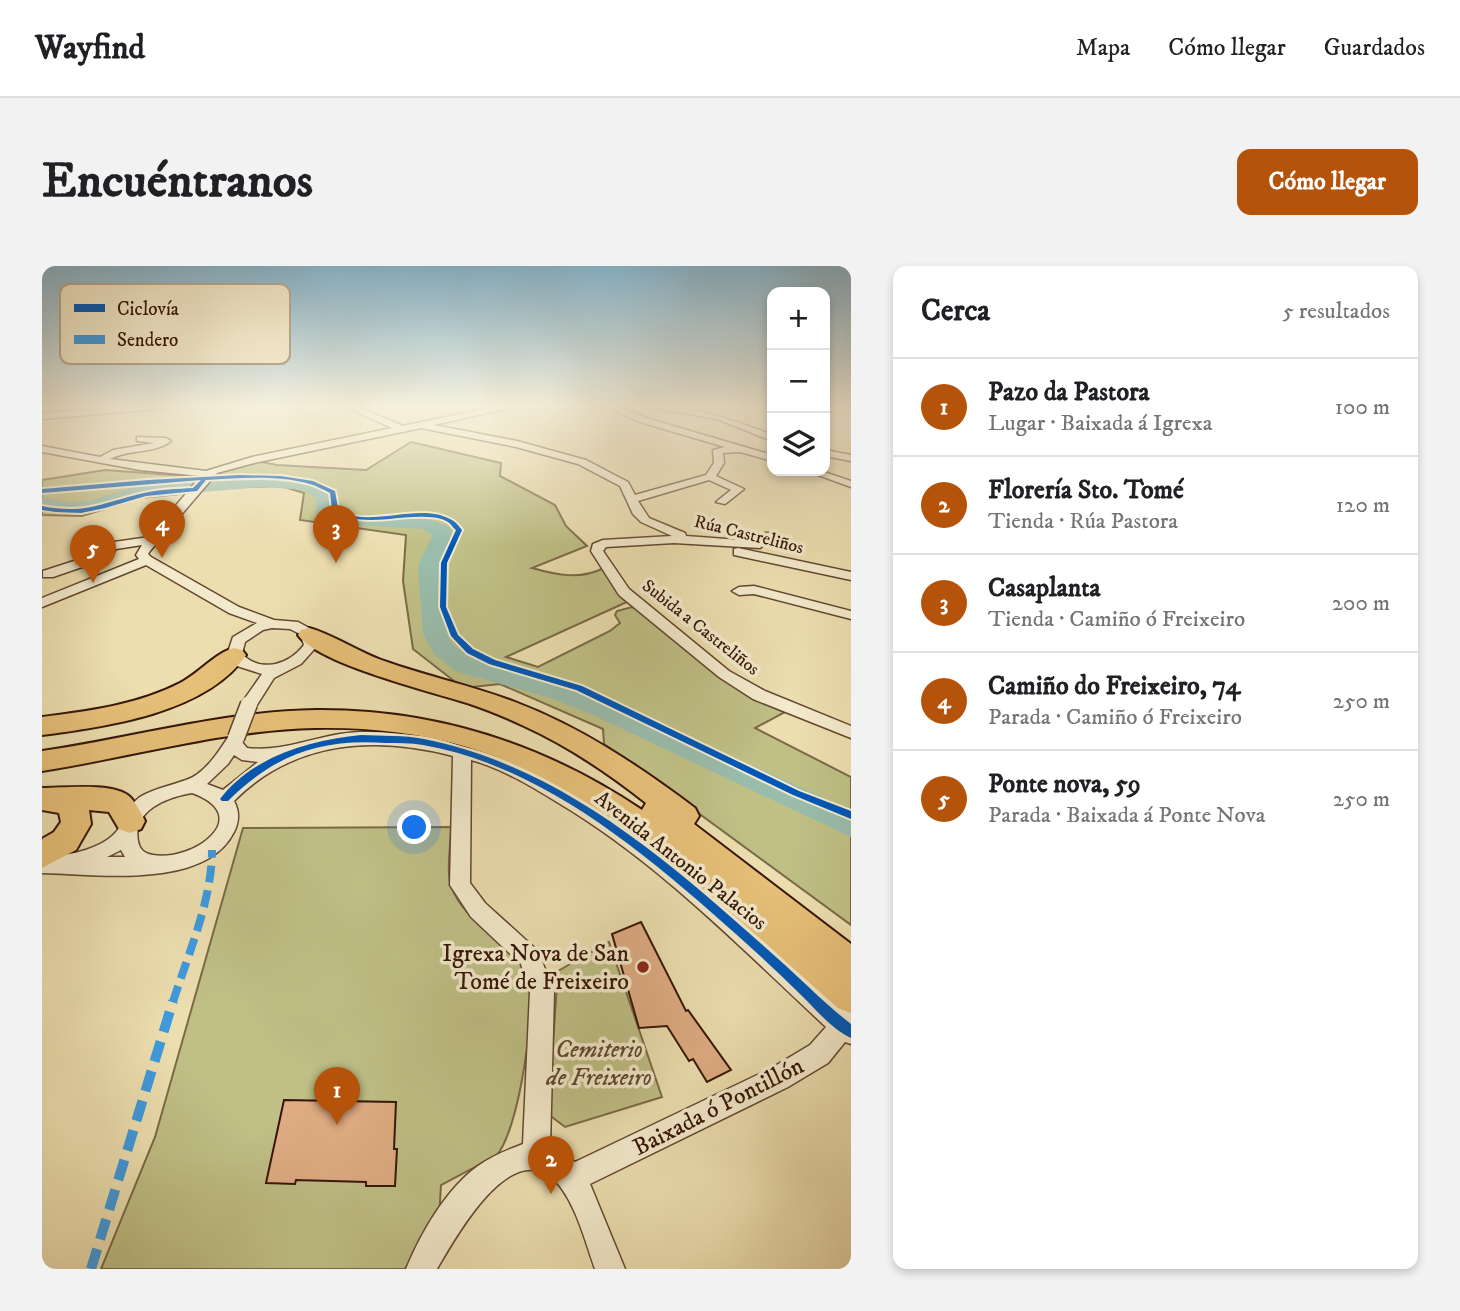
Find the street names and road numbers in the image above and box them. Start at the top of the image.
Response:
street label: Rúa Castreliños [692,511,806,559]
street label: Subida a Castreliños [637,575,763,680]
street label: Avenida Antonio Palacios [589,785,772,936]
street label: Baixada ó Pontillón [628,1051,809,1163]

